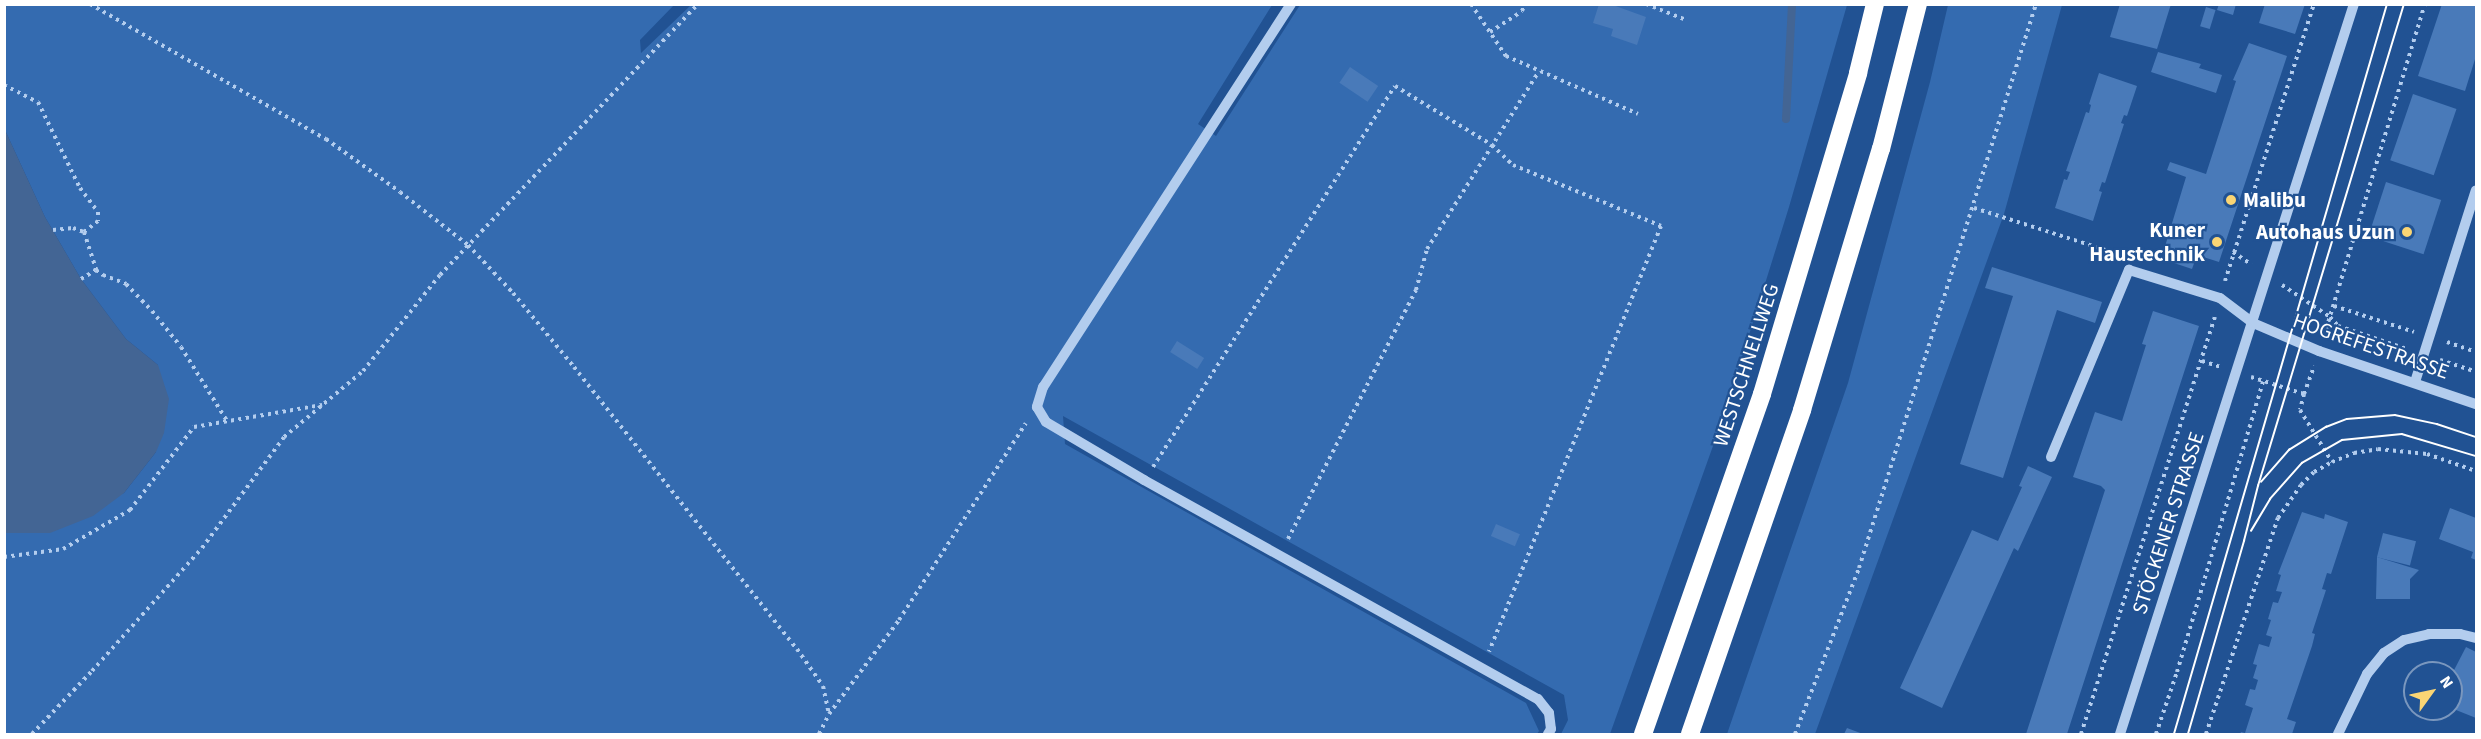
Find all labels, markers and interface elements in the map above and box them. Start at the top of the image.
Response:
place label: Malibu [2243,187,2306,213]
marker: Malibu [2224,193,2238,207]
place label: Kuner Haustechnik [2089,217,2205,267]
place label: Autohaus Uzun [2256,219,2395,245]
marker: Autohaus Uzun [2400,225,2414,239]
marker: Kuner Haustechnik [2210,235,2224,249]
street label: WESTSCHNELLWEG [1708,280,1784,450]
street label: HOGREFESTRASSE [2290,307,2452,385]
street label: STÖCKENER STRASSE [2127,429,2209,617]
north arrow [2403,661,2463,721]
text: N [2434,672,2459,693]

